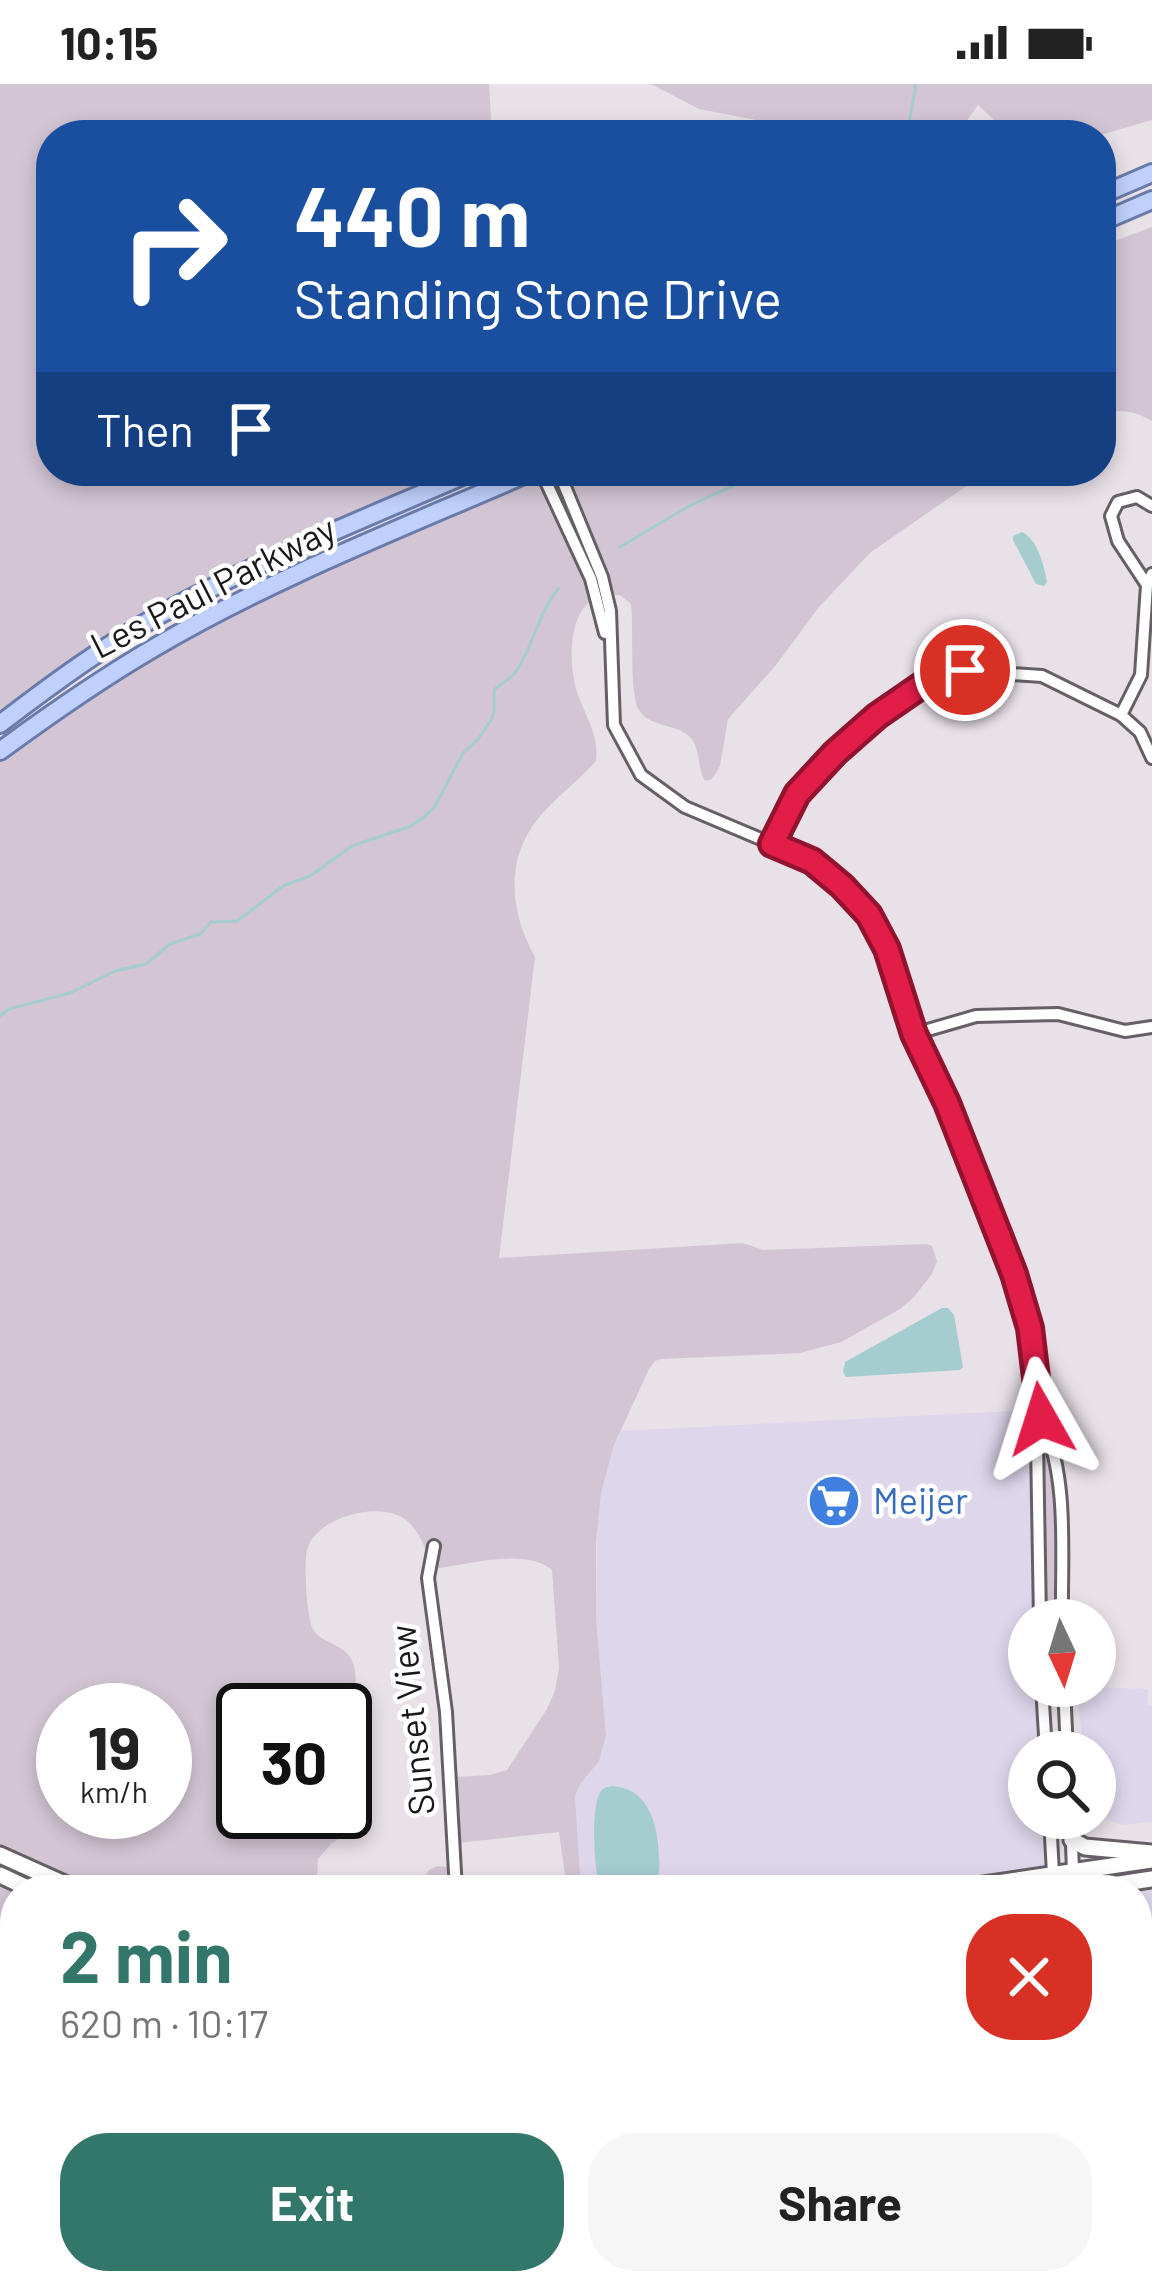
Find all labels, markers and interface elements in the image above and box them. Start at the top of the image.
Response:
text: 10:15 [60,15,158,69]
text: 440 m [294,163,530,264]
icon: right [96,168,252,324]
text: Standing Stone Drive [294,265,782,330]
icon: arrive [218,396,284,462]
text: Then [96,402,194,456]
street label: Les Paul Parkway [83,505,342,666]
pin [914,619,1016,721]
icon: arrive [932,637,998,703]
position arrow [978,1356,1104,1482]
supermarket icon: Meijer [806,1473,862,1529]
place label: Meijer [873,1478,968,1521]
north arrow [1008,1599,1116,1707]
map controls [1008,1599,1116,1839]
street label: Sunset View [379,1623,442,1818]
speed limit sign: 30 [216,1683,372,1839]
text: 19 [87,1710,141,1782]
button: search [1008,1731,1116,1839]
text: km/h [80,1773,148,1809]
text: 2 min [60,1911,233,1997]
button: close [966,1914,1092,2040]
text: 620 m · 10:17 [60,1999,268,2046]
button: Exit [60,2133,564,2271]
button: Share [588,2133,1092,2271]

